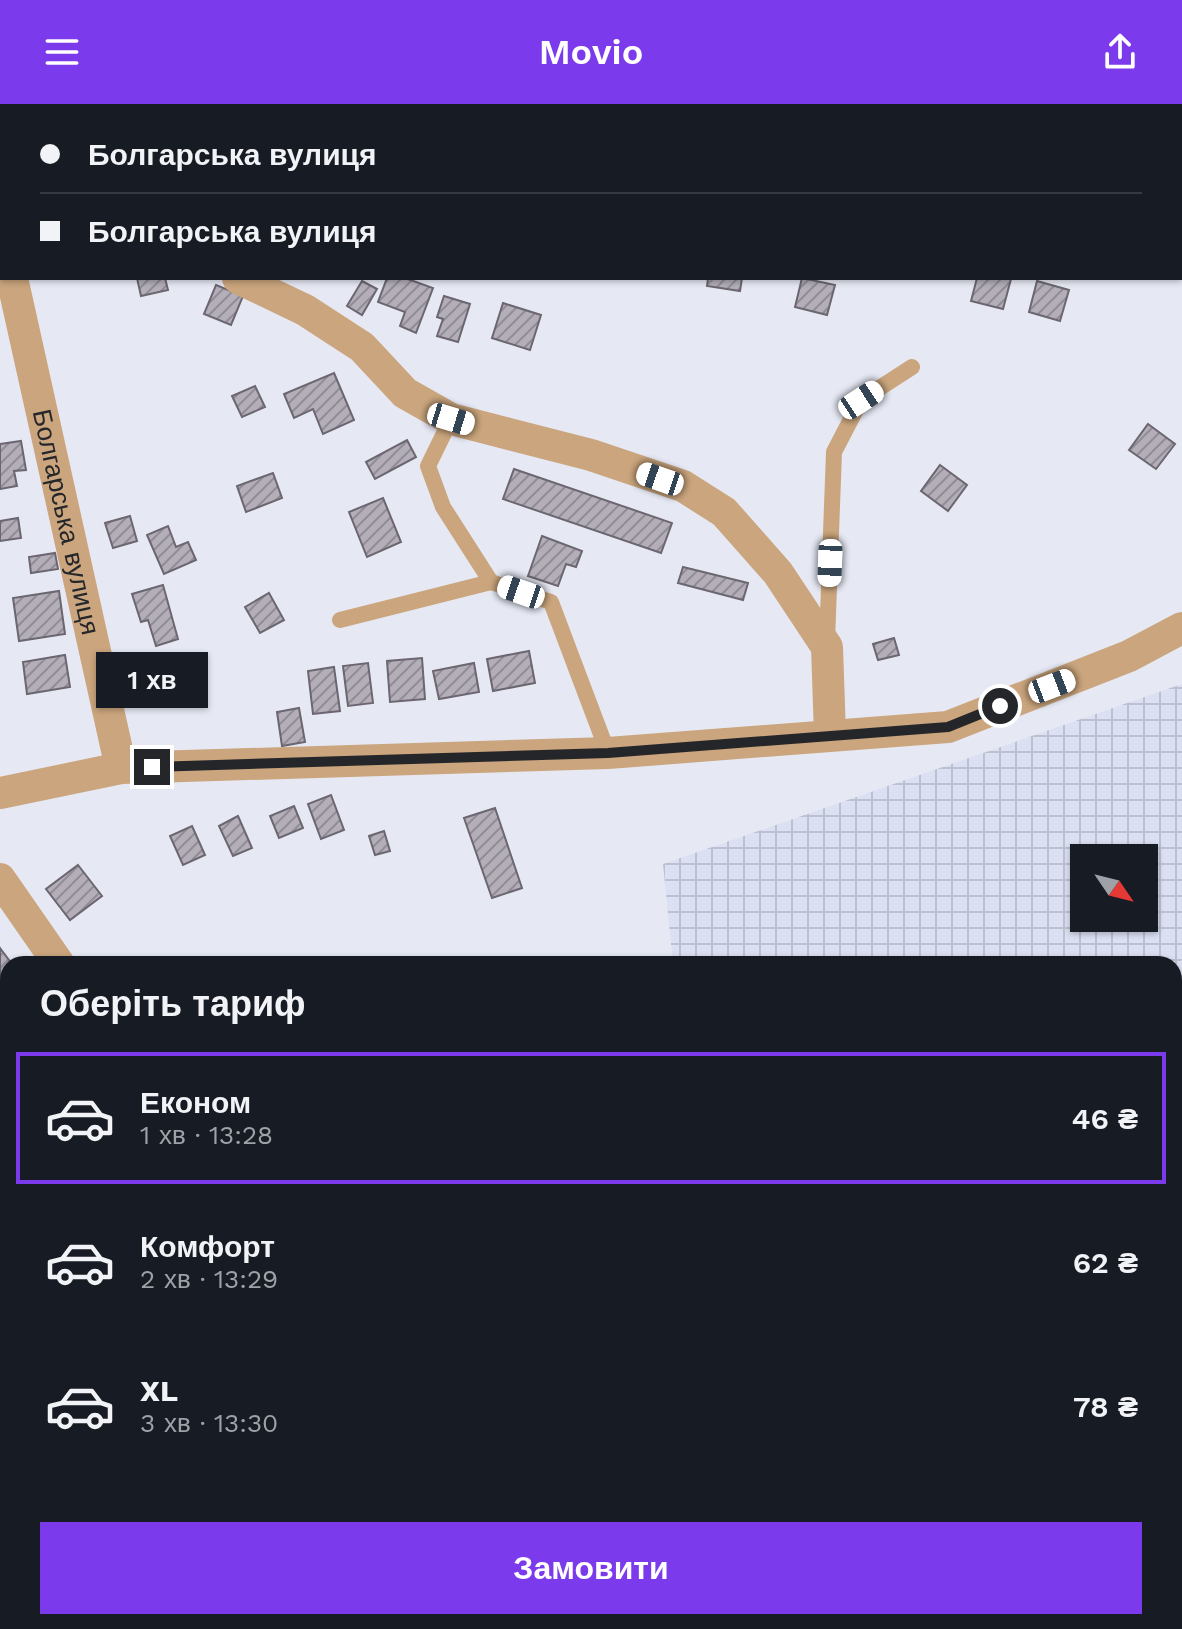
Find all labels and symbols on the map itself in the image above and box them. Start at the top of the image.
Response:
car [834,377,888,423]
car [425,401,477,437]
street label: Болгарська вулиця [27,406,106,638]
car [633,460,687,498]
car [817,539,843,587]
car [494,573,548,611]
callout: 1 хв [96,651,208,707]
car [1025,666,1079,706]
route start [982,688,1018,724]
route end [134,749,170,785]
north arrow [1070,844,1158,932]

